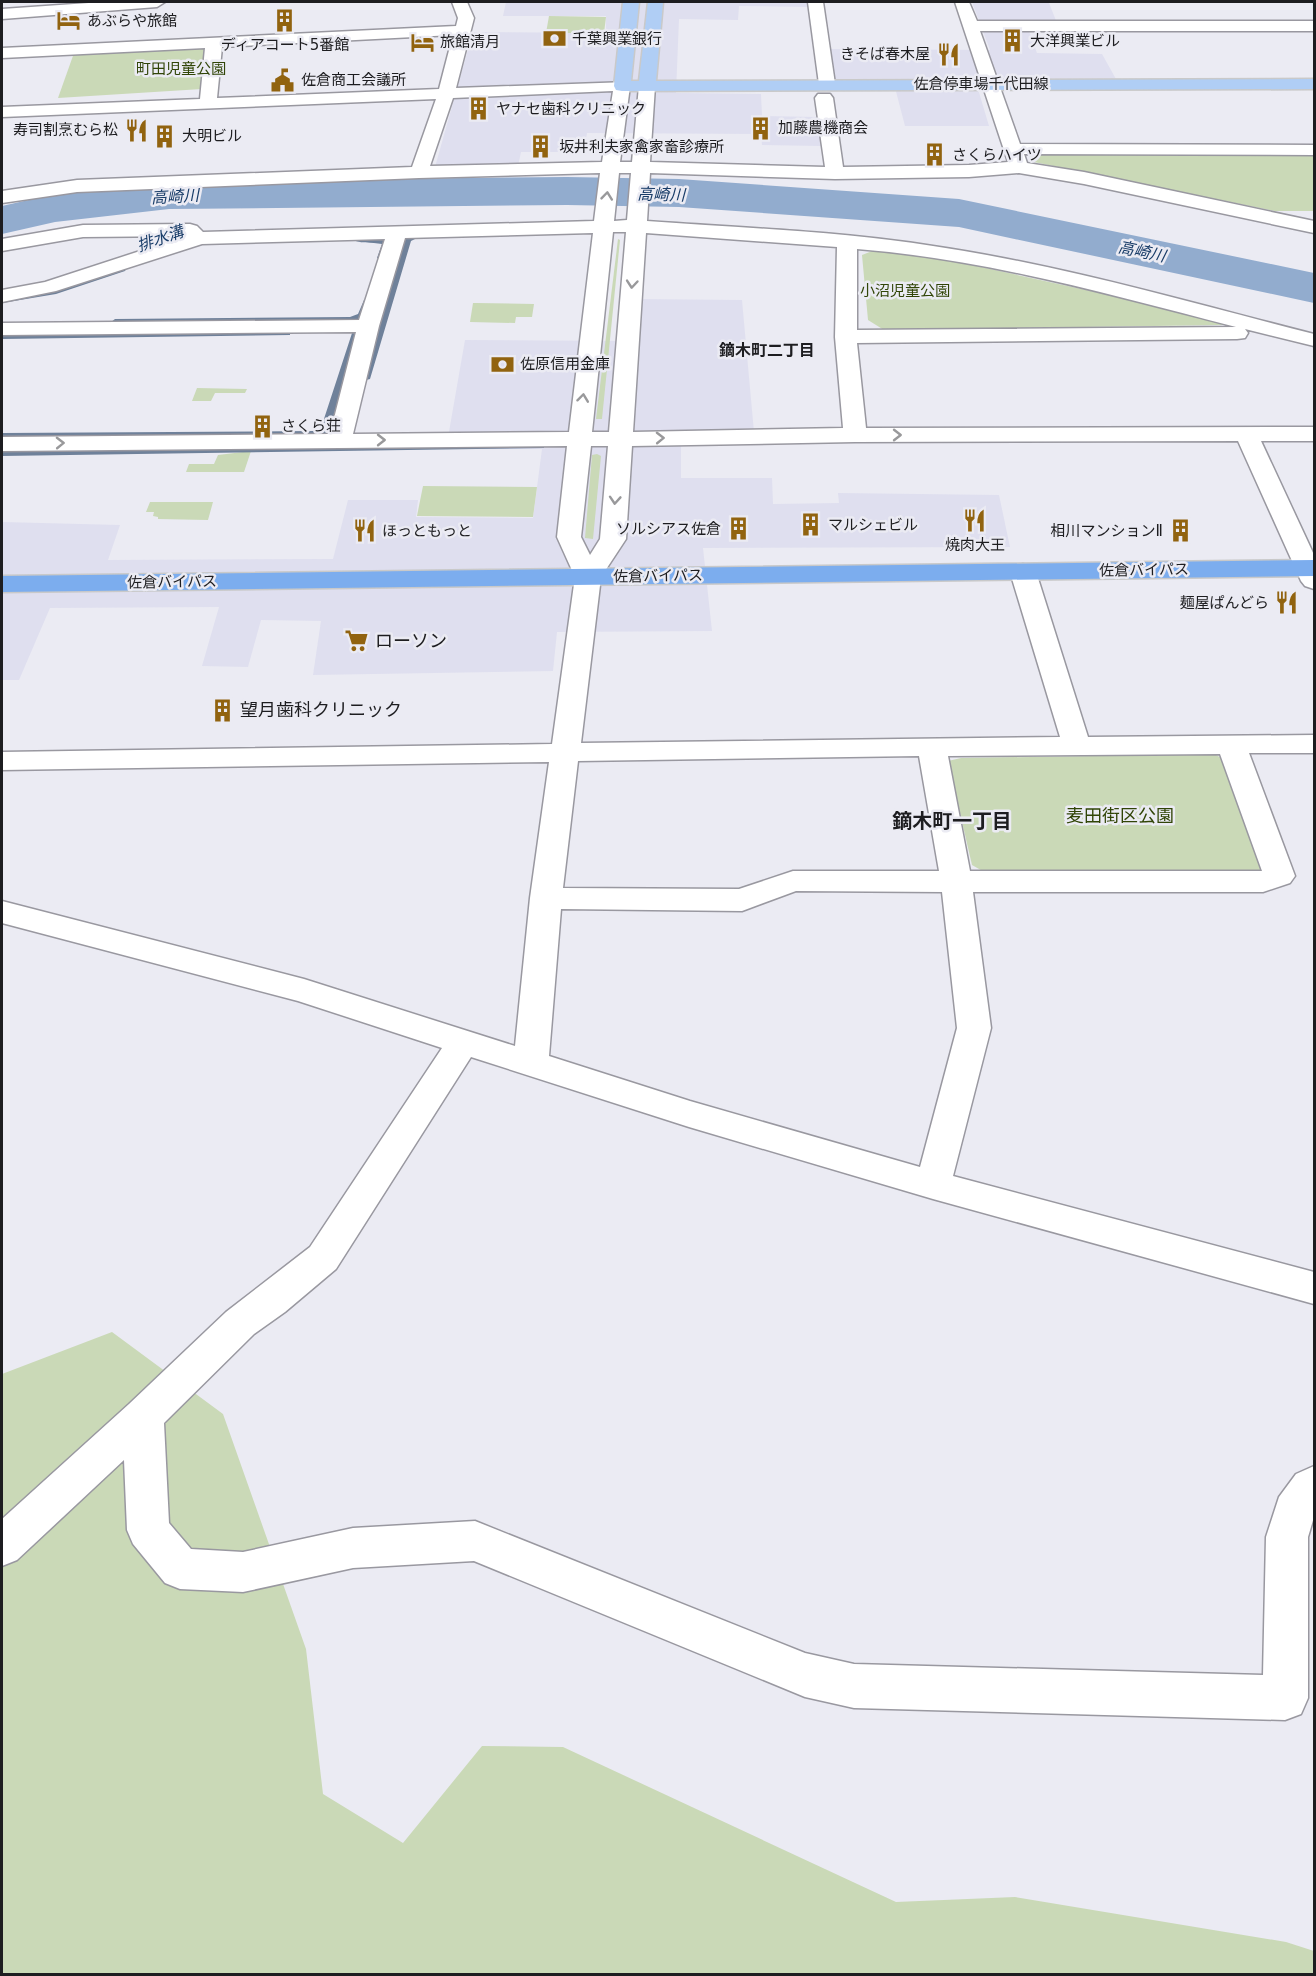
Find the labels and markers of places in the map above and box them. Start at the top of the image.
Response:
hotel icon: あぶらや旅館 [56,8,82,34]
building icon: ディアコート5番館 [272,8,298,34]
place label: あぶらや旅館 [87,12,177,30]
bank icon: 千葉興業銀行 [541,26,567,52]
building icon: 大洋興業ビル [999,28,1025,54]
hotel icon: 旅館清月 [409,29,435,55]
place label: 千葉興業銀行 [572,30,662,48]
place label: 大洋興業ビル [1030,32,1120,50]
place label: 旅館清月 [440,33,500,51]
place label: ディアコート5番館 [221,36,349,54]
restaurant icon: きそば春木屋 [935,41,961,67]
place label: きそば春木屋 [840,45,930,63]
public building icon: 佐倉商工会議所 [270,67,296,93]
place label: 佐倉商工会議所 [301,71,406,89]
building icon: ヤナセ歯科クリニック [465,96,491,122]
place label: ヤナセ歯科クリニック [496,100,646,118]
building icon: 加藤農機商会 [747,115,773,141]
restaurant icon: 寿司割烹むら松 [123,117,149,143]
place label: 加藤農機商会 [778,119,868,137]
place label: 寿司割烹むら松 [13,121,118,139]
building icon: 大明ビル [151,123,177,149]
place label: 大明ビル [182,127,242,145]
building icon: 坂井利夫家禽家畜診療所 [528,134,554,160]
place label: 坂井利夫家禽家畜診療所 [559,138,724,156]
building icon: さくらハイツ [921,142,947,168]
place label: さくらハイツ [952,146,1042,164]
bank icon: 佐原信用金庫 [489,351,515,377]
place label: 佐原信用金庫 [520,355,610,373]
building icon: さくら荘 [250,413,276,439]
place label: さくら荘 [281,417,341,435]
restaurant icon: 焼肉大王 [962,508,988,534]
building icon: マルシェビル [797,512,823,538]
building icon: ソルシアス佐倉 [726,516,752,542]
place label: マルシェビル [828,516,918,534]
restaurant icon: ほっともっと [351,518,377,544]
building icon: 相川マンションⅡ [1168,518,1194,544]
place label: ソルシアス佐倉 [616,520,721,538]
place label: ほっともっと [382,522,472,540]
place label: 相川マンションⅡ [1051,522,1163,540]
place label: 焼肉大王 [945,536,1005,554]
restaurant icon: 麺屋ぱんどら [1274,590,1300,616]
place label: 麺屋ぱんどら [1179,594,1269,612]
supermarket icon: ローソン [344,628,370,654]
place label: ローソン [375,630,447,651]
building icon: 望月歯科クリニック [209,697,235,723]
place label: 望月歯科クリニック [240,699,402,720]

